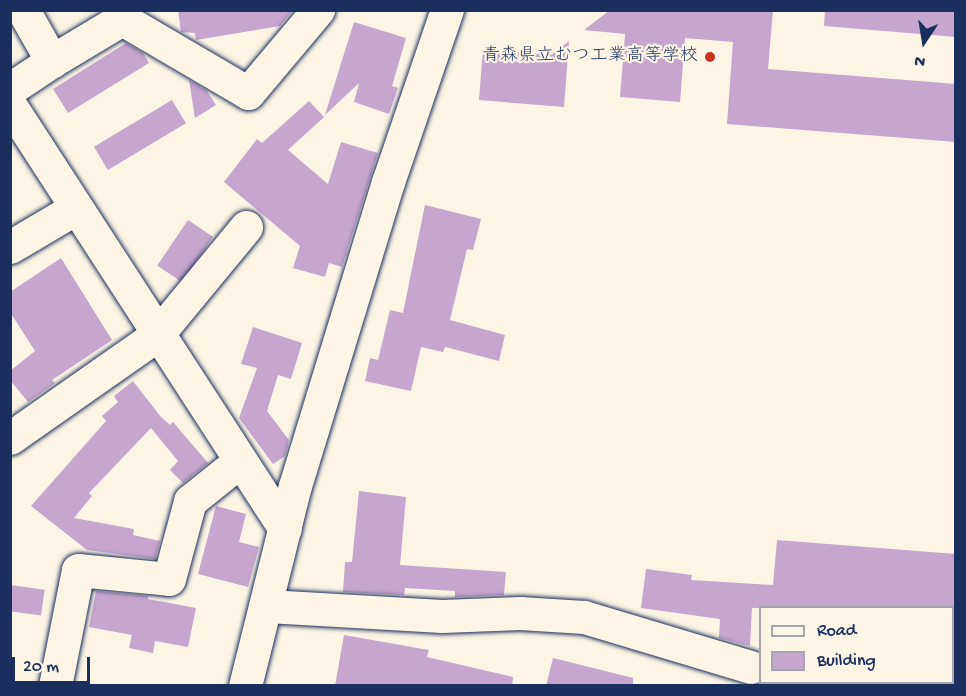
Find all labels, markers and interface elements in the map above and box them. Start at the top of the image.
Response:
north arrow [894,12,954,72]
place label: 青森県立むつ工業高等学校 [482,46,698,68]
marker: 青森県立むつ工業高等学校 [703,50,717,64]
text: N [913,50,927,70]
legend [759,606,954,684]
text: Road [817,621,856,642]
scale bar [15,645,93,683]
text: Building [817,651,876,672]
text: 20 m [23,657,59,678]

